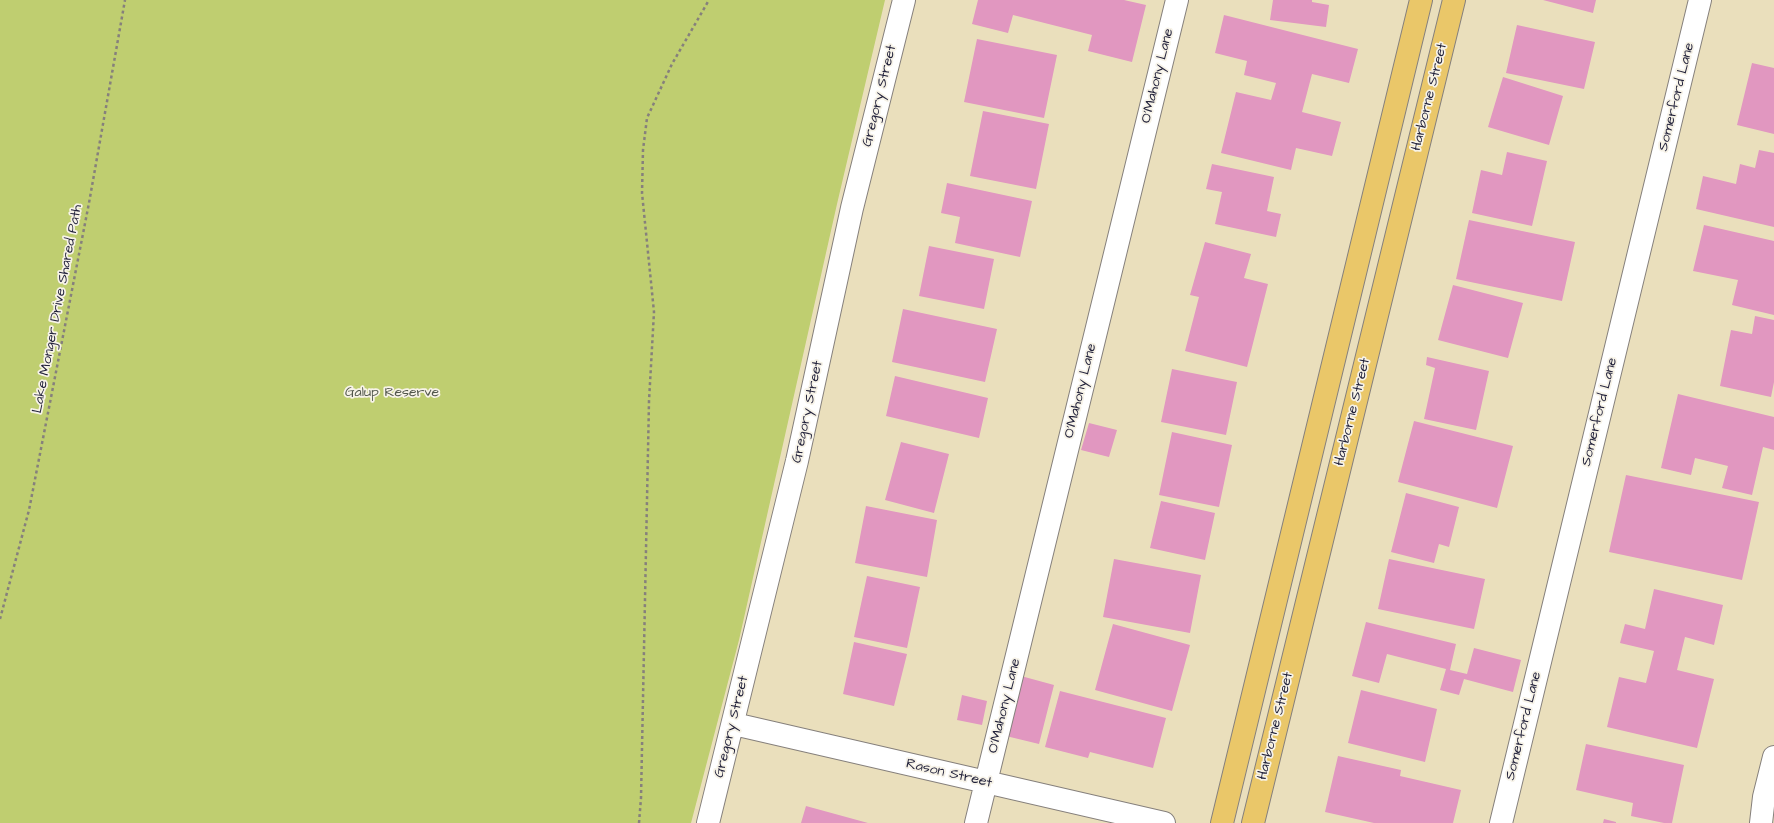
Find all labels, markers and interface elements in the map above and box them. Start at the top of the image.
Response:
street label: O'Mahony Lane [1138,27,1178,125]
street label: Somerford Lane [1655,41,1699,153]
street label: Harborne Street [1409,42,1451,152]
street label: Gregory Street [859,43,901,149]
street label: Lake Monger Drive Shared Path [29,203,87,415]
street label: O'Mahony Lane [1061,342,1101,440]
street label: Somerford Lane [1578,356,1622,468]
street label: Harborne Street [1332,357,1374,467]
street label: Gregory Street [789,359,827,465]
park label: Galup Reserve [345,385,439,401]
street label: O'Mahony Lane [985,657,1025,755]
street label: Somerford Lane [1502,670,1546,782]
street label: Harborne Street [1255,671,1297,781]
street label: Gregory Street [711,674,753,780]
street label: Rason Street [904,756,994,792]

